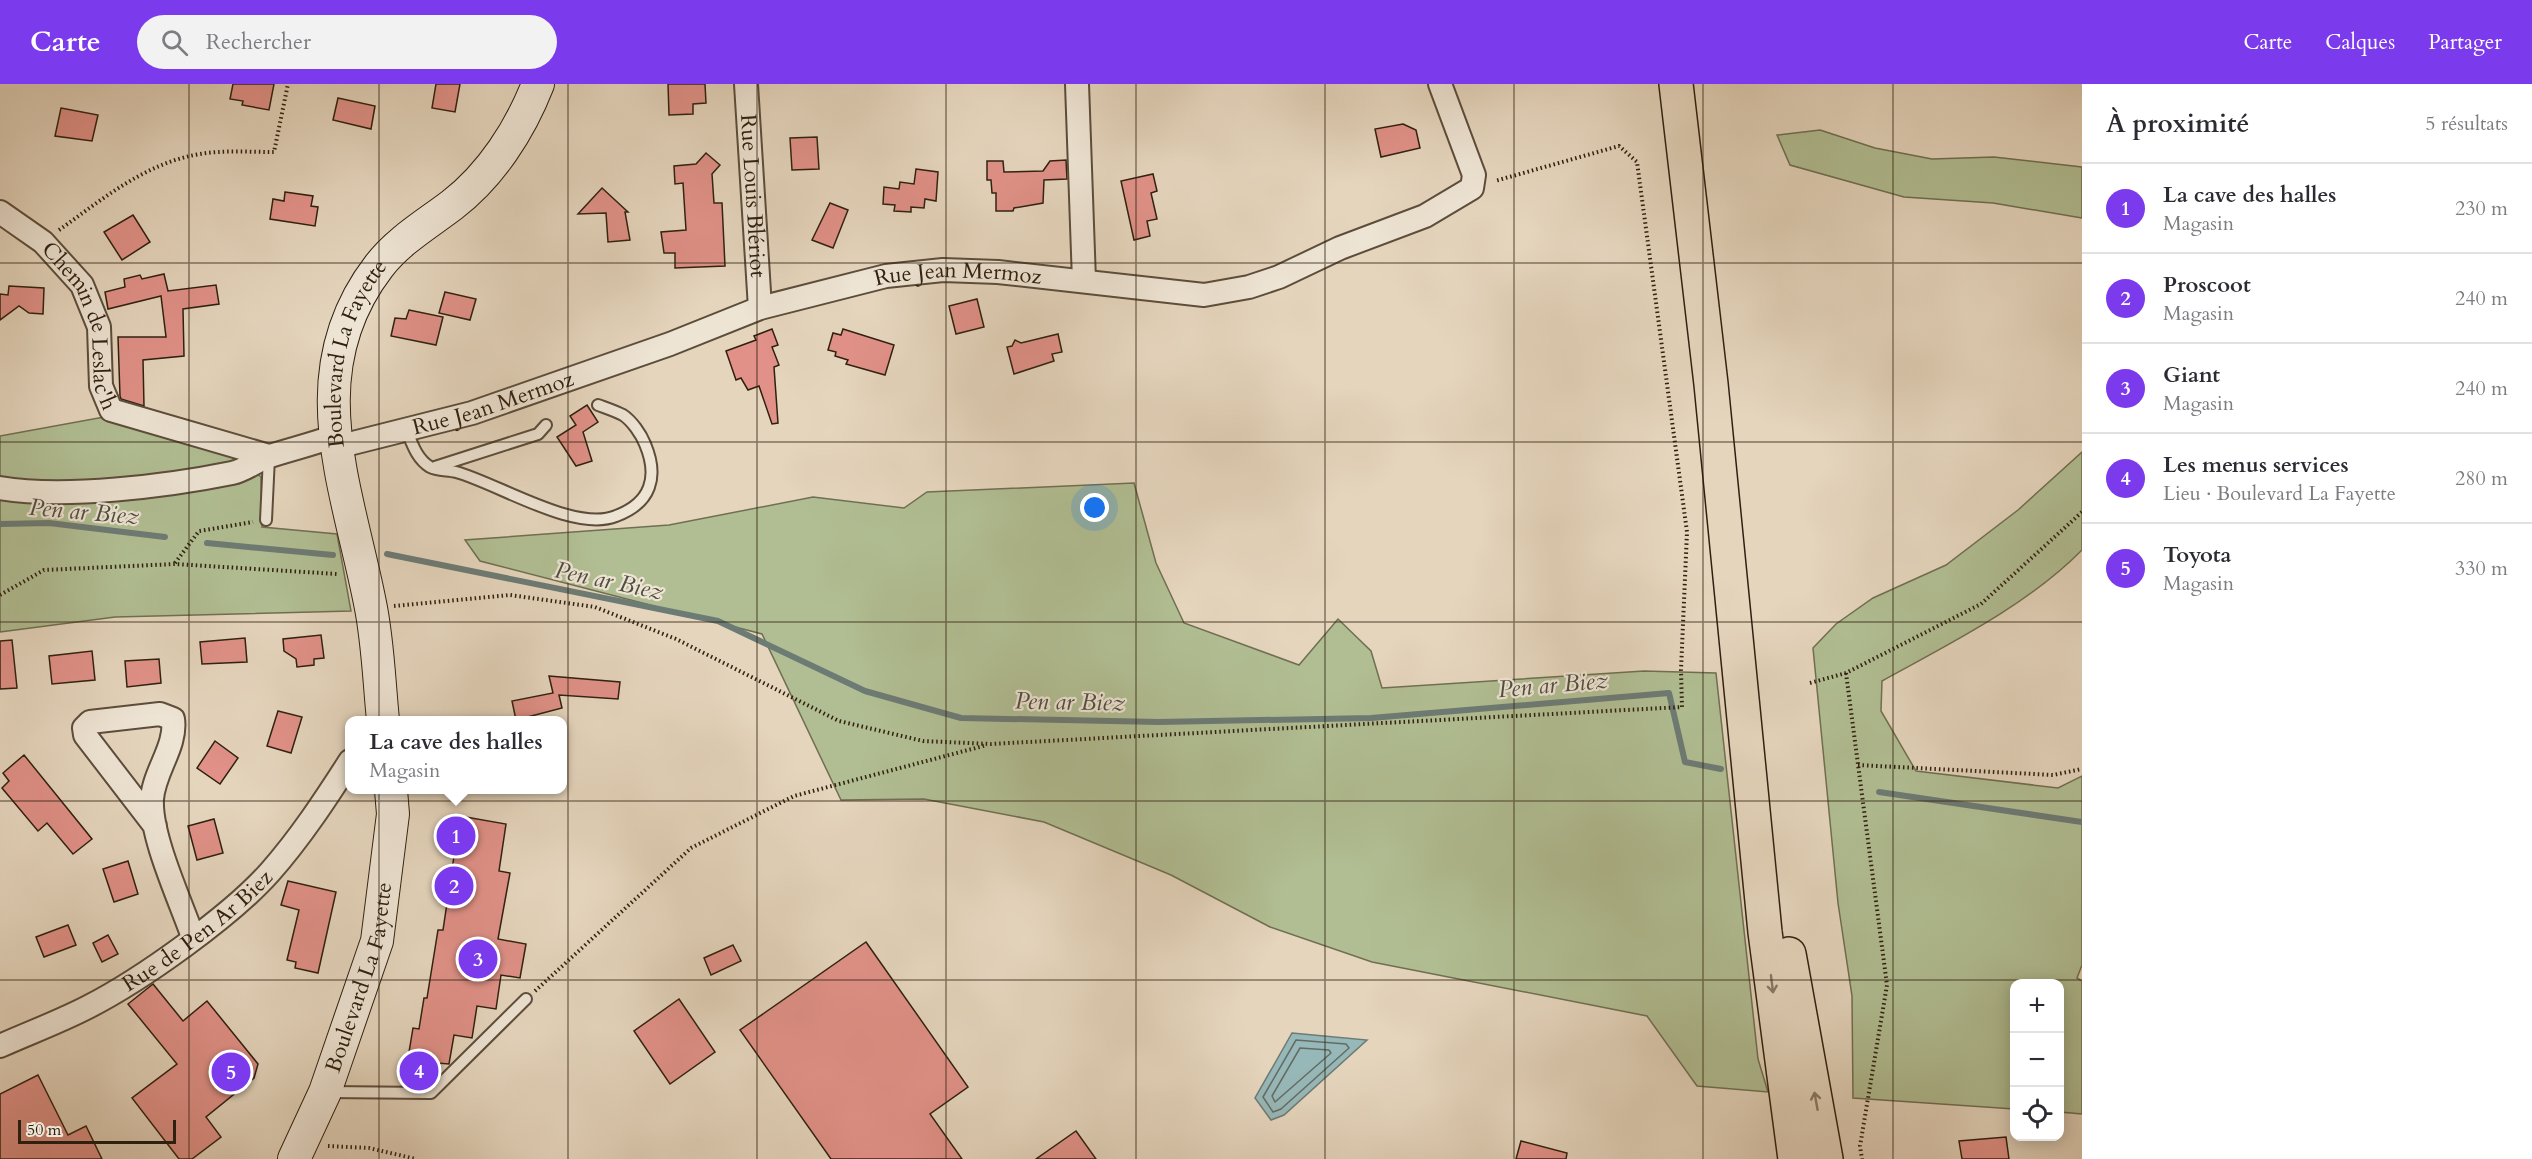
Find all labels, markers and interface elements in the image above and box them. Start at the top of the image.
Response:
search box [137,15,557,69]
text: Carte [30,23,101,61]
icon: search [158,26,191,59]
text: Rechercher [206,27,311,57]
text: Carte [2243,28,2292,57]
text: Calques [2325,28,2395,57]
text: Partager [2428,28,2502,57]
text: À proximité [2106,106,2249,141]
text: 5 résultats [2425,110,2508,137]
street label: Rue Louis Blériot [733,113,773,278]
text: La cave des halles [2163,180,2337,210]
text: 1 [2120,195,2131,222]
text: 230 m [2455,195,2508,222]
text: Magasin [2163,210,2234,237]
street label: Chemin de Leslac'h [35,235,124,414]
street label: Boulevard La Fayette [319,253,394,450]
street label: Rue Jean Mermoz [871,255,1043,293]
text: Proscoot [2163,270,2251,300]
text: 2 [2120,285,2131,312]
text: 240 m [2455,285,2508,312]
text: Magasin [2163,300,2234,327]
text: Giant [2163,360,2220,390]
street label: Rue Jean Mermoz [409,364,578,442]
text: 3 [2120,375,2131,402]
text: 240 m [2455,375,2508,402]
text: Magasin [2163,390,2234,417]
text: Les menus services [2163,450,2349,480]
text: 4 [2120,465,2131,492]
text: 280 m [2455,465,2508,492]
text: Lieu · Boulevard La Fayette [2163,480,2396,507]
water label: Pen ar Biez [28,491,141,533]
your location [1080,493,1109,522]
text: Toyota [2163,540,2232,570]
water label: Pen ar Biez [552,553,667,609]
text: 5 [2120,555,2131,582]
text: 330 m [2455,555,2508,582]
text: Magasin [2163,570,2234,597]
water label: Pen ar Biez [1497,664,1610,706]
water label: Pen ar Biez [1015,685,1126,719]
popup [345,716,567,794]
text: La cave des halles [369,727,543,757]
text: Magasin [369,757,440,784]
pin: 1 [436,814,476,858]
street label: Rue de Pen Ar Biez [117,863,280,999]
pin: 2 [434,864,474,908]
street label: Boulevard La Fayette [318,881,399,1076]
pin: 3 [458,936,498,982]
one-way arrow [1766,973,1777,993]
map controls [2010,979,2064,1141]
button: + [2010,979,2064,1033]
button: − [2010,1033,2064,1087]
pin: 4 [400,1048,438,1094]
pin: 5 [212,1050,250,1094]
button: locate [2010,1087,2064,1141]
one-way arrow [1810,1092,1821,1112]
scale bar [18,1117,176,1144]
text: 50 m [27,1119,61,1141]

